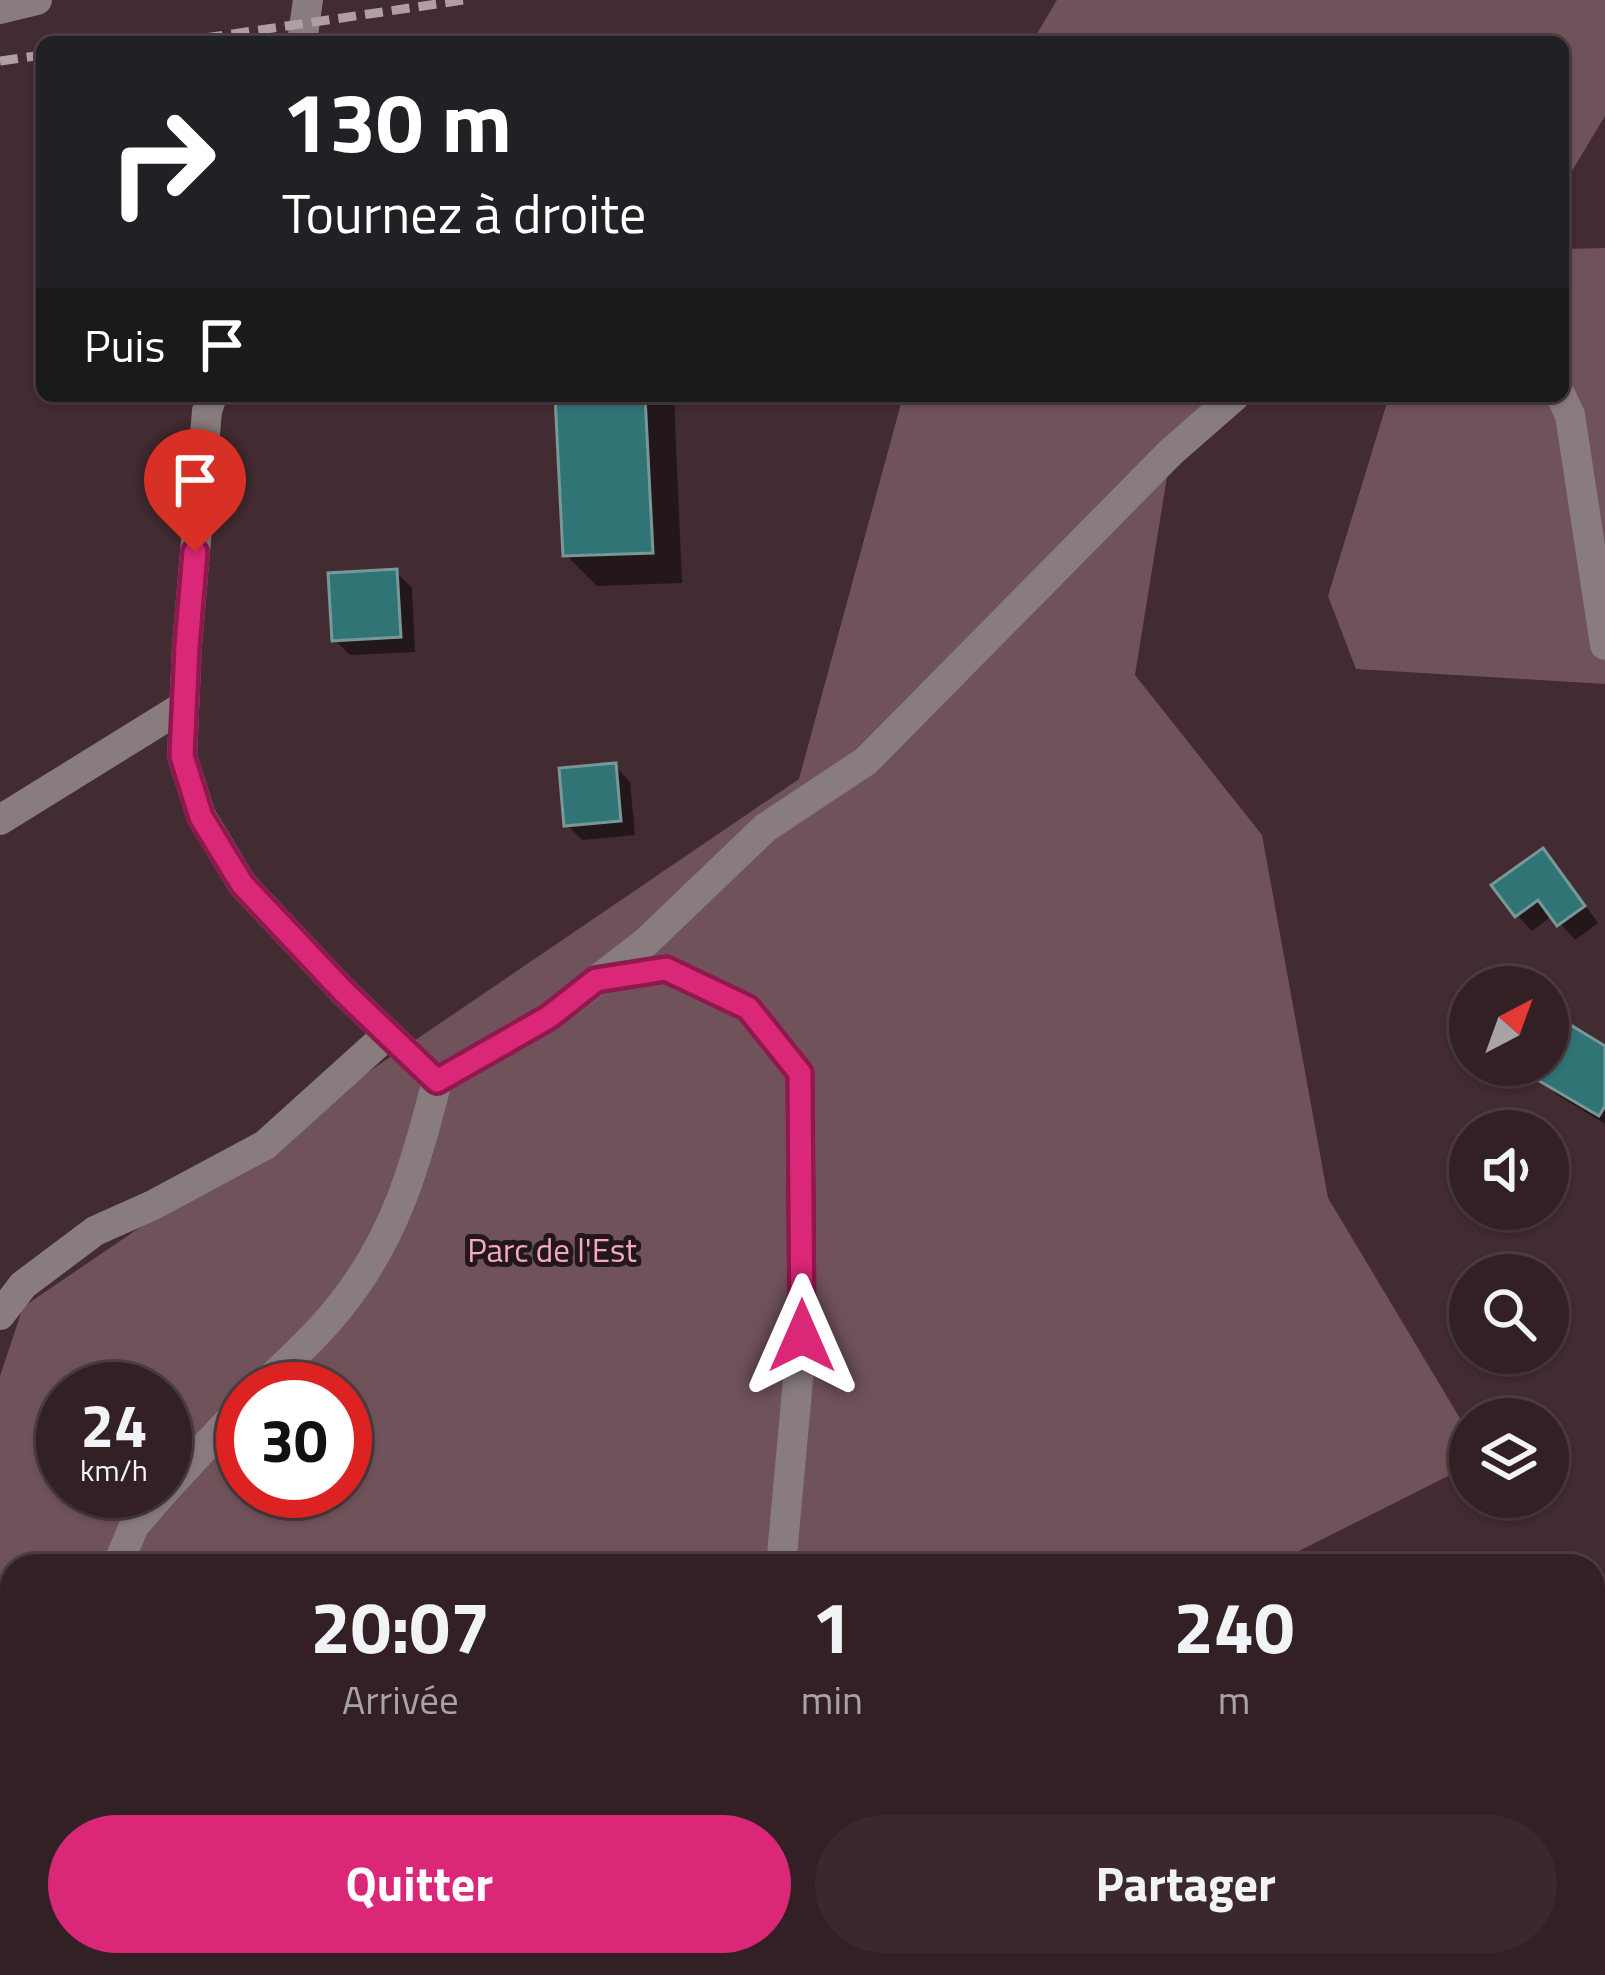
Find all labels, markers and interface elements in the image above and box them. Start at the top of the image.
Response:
text: 130 m [282,57,512,185]
icon: right [84,84,240,240]
text: Tournez à droite [282,172,646,254]
text: Puis [84,311,165,379]
icon: arrive [189,312,255,378]
pin [144,429,246,552]
icon: arrive [162,447,228,513]
north arrow [1449,966,1569,1086]
map controls [1449,966,1569,1518]
button: sound [1449,1110,1569,1230]
park label: Parc de l'Est [467,1225,637,1275]
button: search [1449,1254,1569,1374]
position arrow [739,1273,865,1399]
speed limit sign: 30 [216,1362,372,1518]
text: 24 [80,1379,148,1470]
button: layers [1449,1398,1569,1518]
text: km/h [80,1447,148,1493]
text: 20:07 [311,1571,490,1681]
text: 1 [812,1571,852,1681]
text: 240 [1173,1571,1294,1681]
text: Arrivée [342,1670,459,1729]
text: min [801,1670,863,1729]
text: m [1218,1670,1250,1729]
button: Quitter [48,1815,791,1953]
button: Partager [815,1815,1557,1953]

